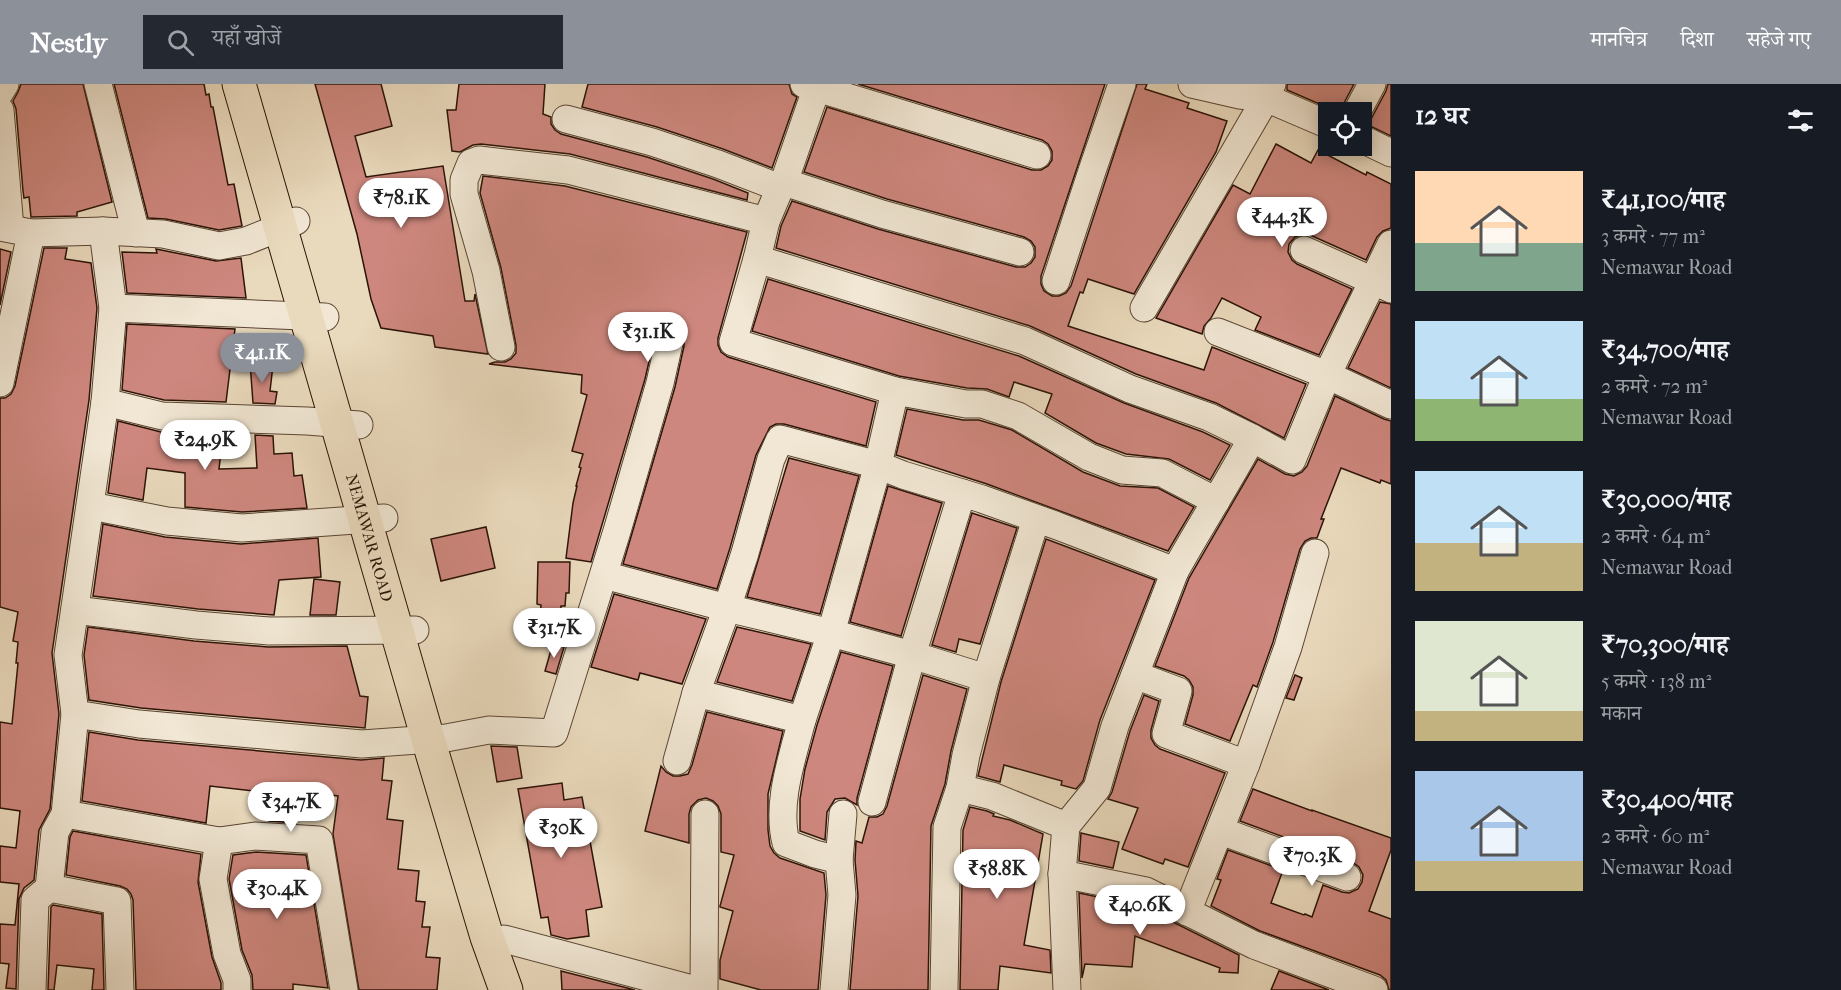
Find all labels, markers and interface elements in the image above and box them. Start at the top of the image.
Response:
search box [143,15,563,69]
text: यहाँ खोजें [212,25,281,51]
text: Nestly [30,26,107,59]
icon: search [164,26,197,59]
text: मानचित्र [1590,27,1647,51]
text: दिशा [1680,27,1714,51]
text: सहेजे गए [1747,27,1811,51]
text: 12 घर [1415,100,1469,131]
map controls [1318,102,1372,156]
button: locate [1318,102,1372,156]
icon: filters [1784,104,1817,137]
pin: ₹78.1K [352,178,450,229]
text: ₹41,100/माह [1601,184,1725,215]
text: ₹78.1K [373,186,429,209]
icon: home [1463,195,1535,267]
pin: ₹44.3K [1233,197,1331,248]
text: ₹44.3K [1251,205,1313,228]
text: 3 कमरे · 77 m² [1601,225,1705,248]
text: Nemawar Road [1601,256,1732,279]
pin: ₹31.1K [599,312,697,363]
text: ₹31.1K [622,320,674,343]
pin: ₹41.1K [213,333,311,384]
text: ₹34,700/माह [1601,334,1729,365]
text: ₹41.1K [234,341,290,364]
icon: home [1463,345,1535,417]
text: 2 कमरे · 72 m² [1601,375,1707,398]
text: Nemawar Road [1601,406,1732,429]
pin: ₹24.9K [156,420,254,471]
text: ₹24.9K [174,428,236,451]
street label: NEMAWAR ROAD [342,472,397,604]
text: ₹30,000/माह [1601,484,1731,515]
icon: home [1463,495,1535,567]
text: 2 कमरे · 64 m² [1601,525,1710,548]
text: Nemawar Road [1601,556,1732,579]
pin: ₹31.7K [505,608,603,659]
text: ₹31.7K [527,616,581,639]
text: ₹70,300/माह [1601,629,1729,660]
icon: home [1463,645,1535,717]
text: 5 कमरे · 138 m² [1601,670,1711,693]
text: मकान [1601,702,1642,725]
pin: ₹34.7K [242,782,340,833]
text: ₹30,400/माह [1601,784,1732,815]
text: ₹34.7K [262,790,320,813]
icon: home [1463,795,1535,867]
pin: ₹30K [525,808,597,859]
text: ₹30K [538,816,584,839]
text: 2 कमरे · 60 m² [1601,825,1709,848]
pin: ₹70.3K [1263,836,1361,887]
text: ₹70.3K [1283,844,1341,867]
pin: ₹58.8K [948,849,1046,900]
text: Nemawar Road [1601,856,1732,879]
text: ₹58.8K [968,857,1026,880]
pin: ₹30.4K [228,869,326,920]
text: ₹30.4K [246,877,308,900]
pin: ₹40.6K [1091,885,1189,936]
text: ₹40.6K [1108,893,1172,916]

